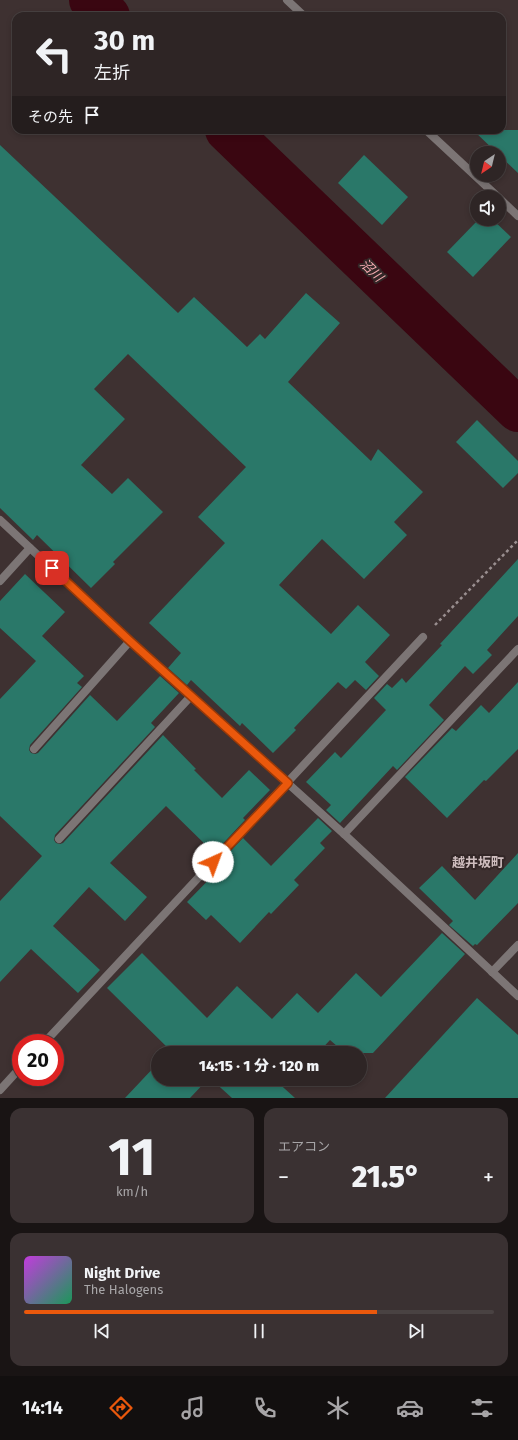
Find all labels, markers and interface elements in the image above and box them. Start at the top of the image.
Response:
text: 30 m [94,24,155,57]
icon: left [28,28,80,80]
text: 左折 [94,62,130,84]
icon: arrive [81,104,103,126]
text: その先 [28,108,73,126]
north arrow [470,146,506,182]
map controls [470,146,506,226]
button: sound [470,190,506,226]
water label: 沼川 [357,256,388,286]
pin [35,551,69,585]
icon: arrive [41,557,63,579]
position arrow [192,841,234,883]
district label: 越井坂町 [452,855,504,870]
speed limit sign: 20 [12,1034,64,1086]
text: 14:15 · 1 分 · 120 m [199,1057,319,1075]
text: 11 [108,1126,156,1189]
text: エアコン [278,1139,330,1154]
text: 21.5° [352,1159,420,1195]
text: − [278,1164,289,1191]
text: + [483,1164,494,1191]
text: km/h [116,1184,148,1199]
text: Night Drive [84,1264,160,1282]
text: The Halogens [84,1282,163,1297]
icon: previous [91,1320,113,1342]
icon: pause [248,1320,270,1342]
icon: next [405,1320,427,1342]
icon: directions [107,1394,135,1422]
icon: music [179,1394,207,1422]
icon: phone [251,1394,279,1422]
icon: climate [324,1394,352,1422]
icon: car [396,1394,424,1422]
icon: filters [468,1394,496,1422]
text: 14:14 [22,1397,63,1419]

